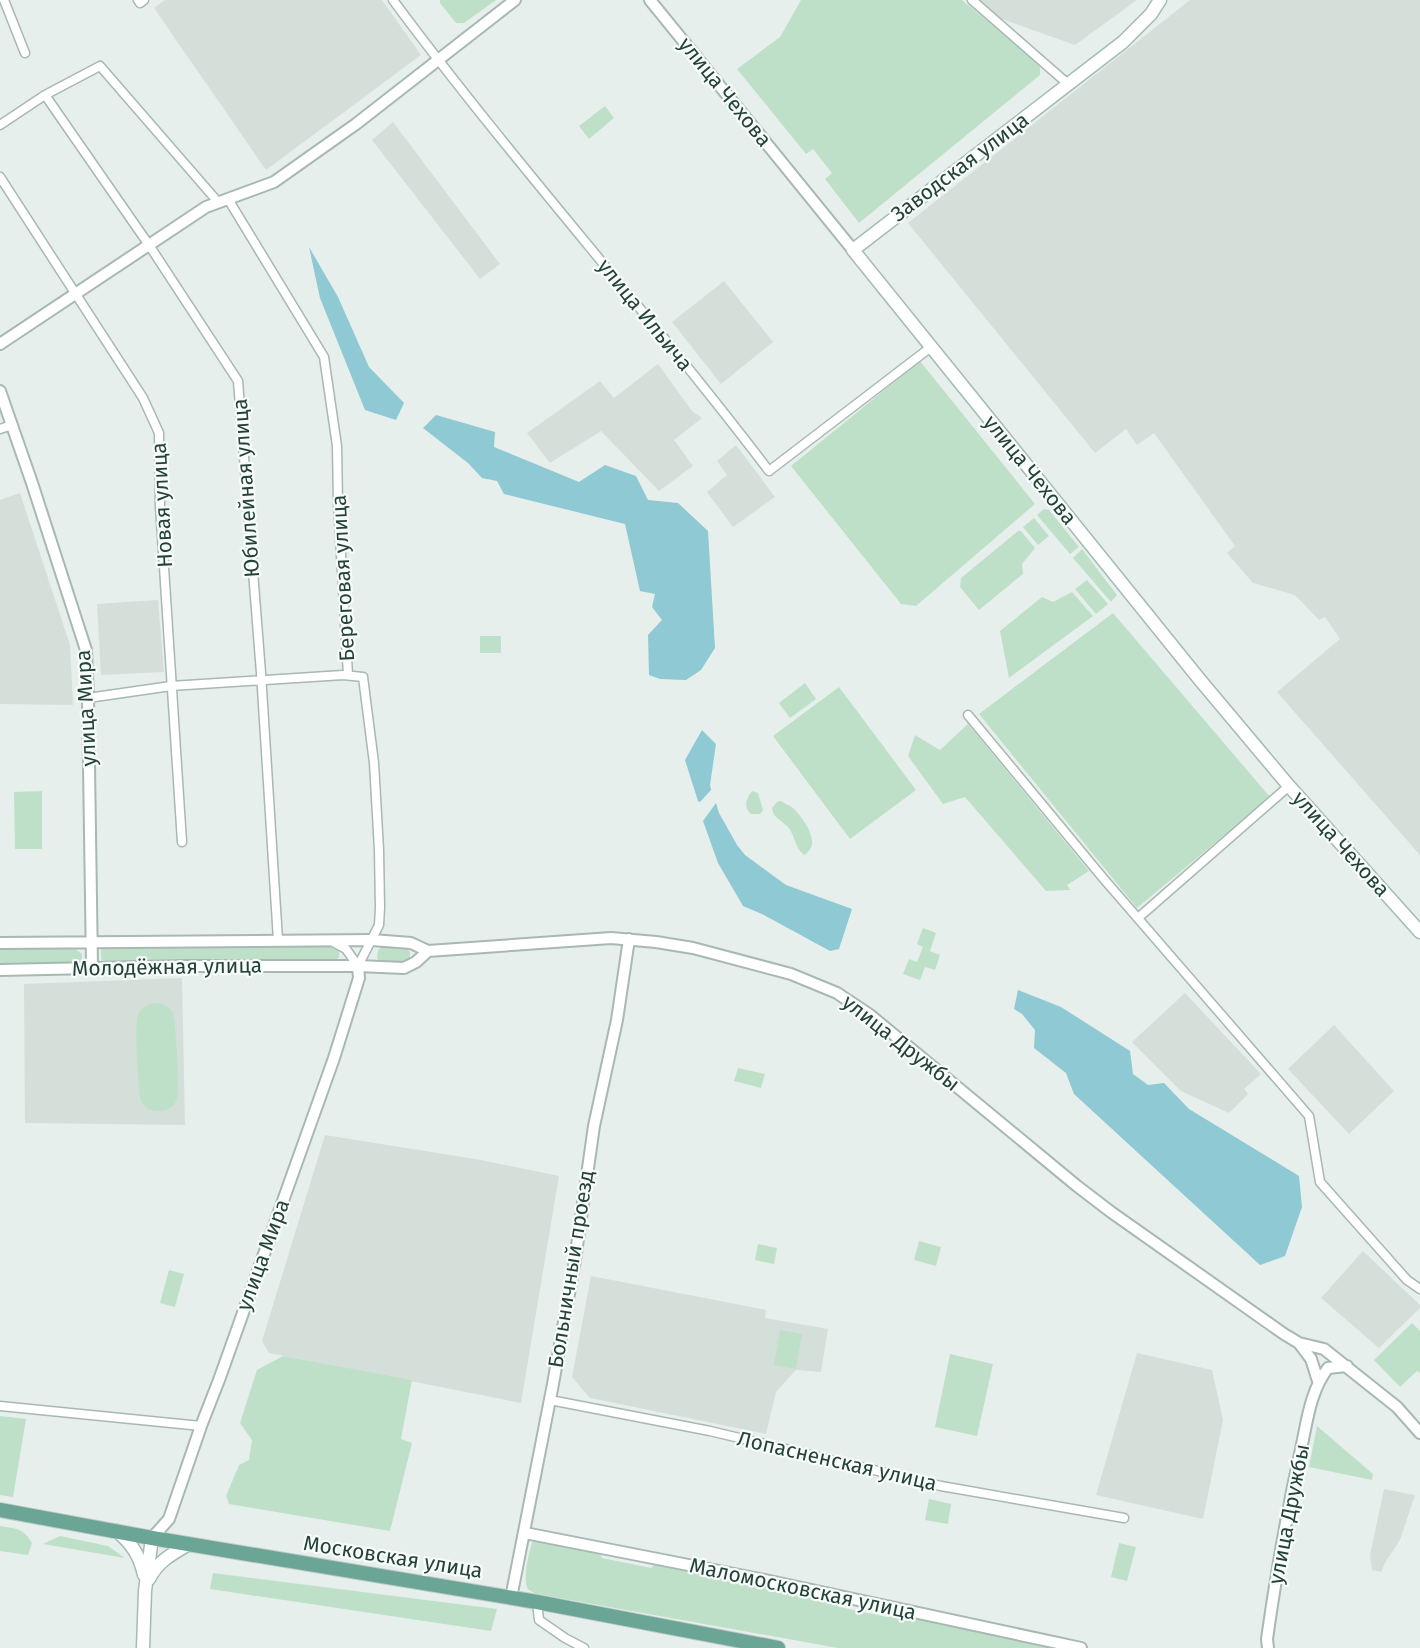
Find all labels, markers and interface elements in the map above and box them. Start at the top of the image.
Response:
street label: улица Чехова [673,32,777,152]
street label: Заводская улица [886,107,1034,227]
street label: улица Ильича [592,254,698,376]
street label: Юбилейная улица [227,398,265,578]
street label: улица Чехова [978,410,1082,530]
street label: Новая улица [146,442,178,568]
street label: Береговая улица [326,494,360,662]
street label: улица Мира [70,649,102,767]
street label: улица Чехова [1287,786,1395,902]
street label: Молодёжная улица [72,952,262,982]
street label: улица Дружбы [837,989,965,1097]
street label: Больничный проезд [543,1168,599,1370]
street label: улица Мира [231,1196,295,1314]
street label: Лопасненская улица [735,1425,939,1497]
street label: улица Дружбы [1263,1442,1315,1586]
street label: Московская улица [302,1530,484,1584]
street label: Маломосковская улица [687,1552,919,1626]

